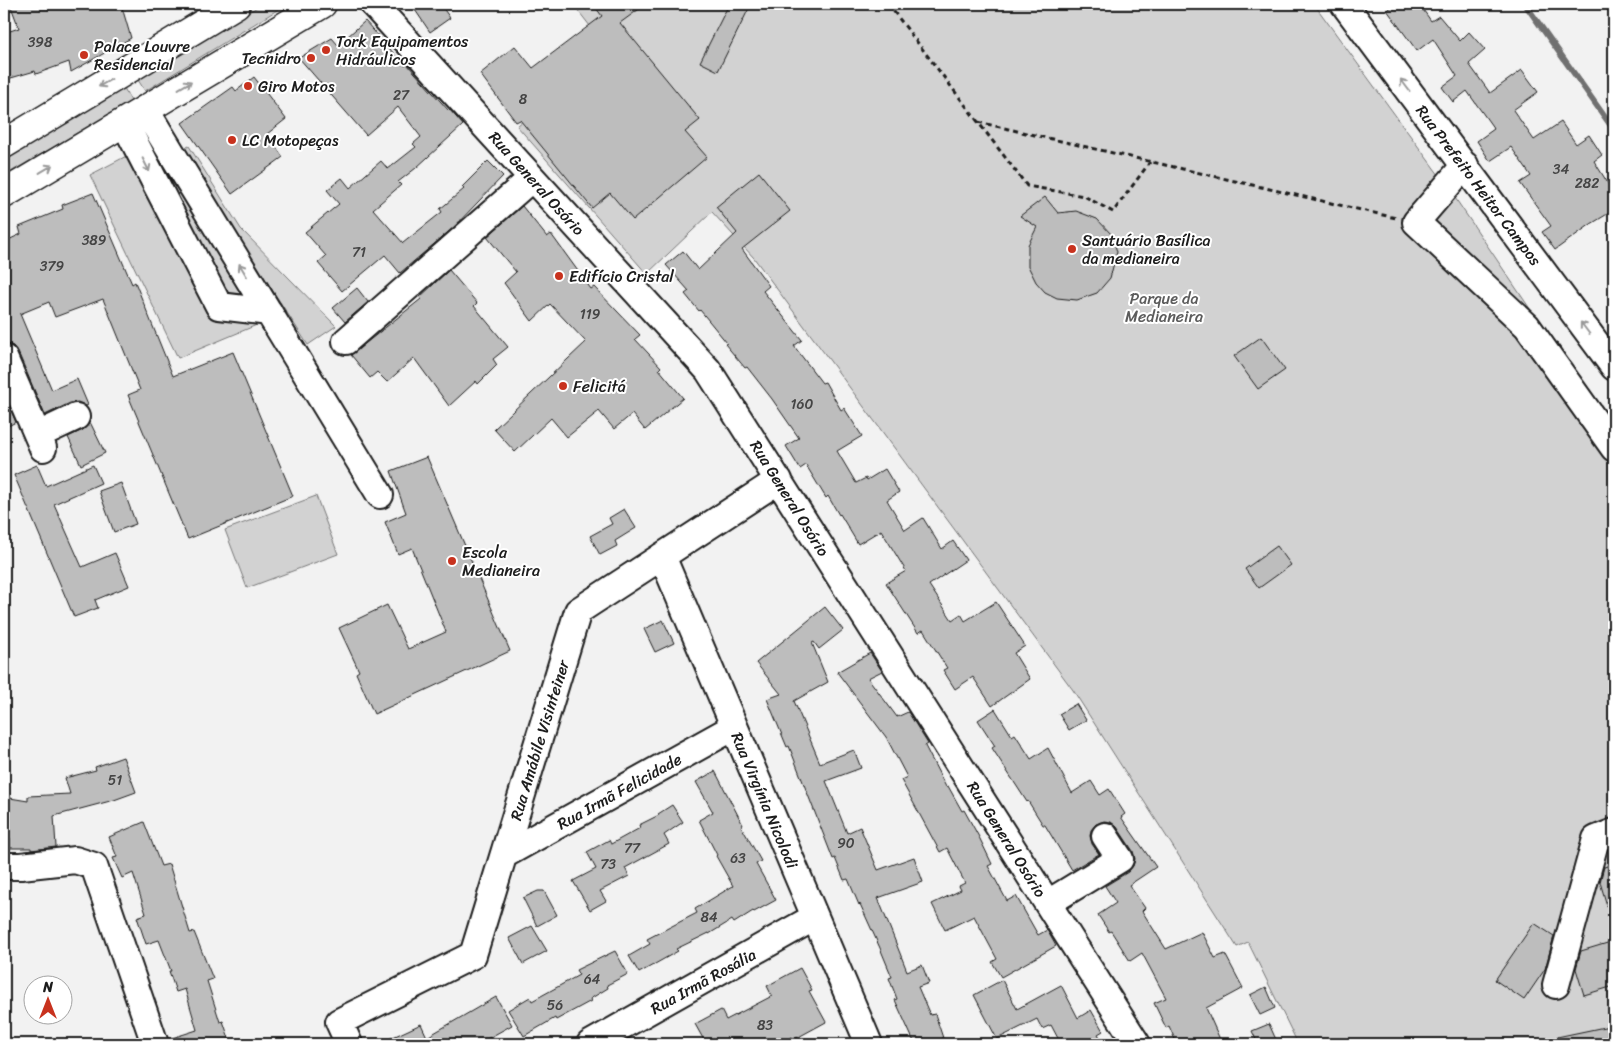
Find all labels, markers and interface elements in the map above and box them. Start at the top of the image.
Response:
place label: Tork Equipamentos Hidráulicos [336,27,469,74]
house number: 398 [28,30,53,55]
place label: Palace Louvre Residencial [94,32,190,79]
place label: Tecnidro [241,44,301,73]
marker: Tork Equipamentos Hidráulicos [320,44,332,56]
marker: Palace Louvre Residencial [78,49,90,61]
marker: Tecnidro [305,52,317,64]
place label: Giro Motos [258,72,335,101]
one-way arrow [98,79,112,89]
one-way arrow [1399,79,1410,92]
one-way arrow [178,80,192,90]
marker: Giro Motos [242,80,254,92]
house number: 27 [393,83,410,108]
house number: 8 [519,87,528,112]
street label: Rua Prefeito Heitor Campos [1408,98,1550,273]
street label: Rua General Osório [481,124,592,243]
place label: LC Motopeças [242,126,339,155]
marker: LC Motopeças [226,134,238,146]
one-way arrow [142,157,151,172]
house number: 34 [1553,157,1569,182]
one-way arrow [38,163,52,173]
house number: 282 [1575,171,1599,196]
place label: Santuário Basílica da medianeira [1082,226,1210,273]
house number: 389 [82,228,107,253]
house number: 71 [352,240,366,265]
marker: Santuário Basílica da medianeira [1066,243,1078,255]
house number: 379 [40,254,65,279]
place label: Edifício Cristal [569,262,674,291]
one-way arrow [238,264,248,278]
marker: Edifício Cristal [553,270,565,282]
park label: Parque da Medianeira [1125,284,1203,331]
house number: 119 [580,302,601,327]
one-way arrow [1580,321,1590,335]
place label: Felicitá [573,372,626,401]
marker: Felicitá [557,380,569,392]
house number: 160 [791,392,814,417]
street label: Rua General Osório [742,434,837,562]
place label: Escola Medianeira [462,538,540,585]
marker: Escola Medianeira [446,555,458,567]
street label: Rua Amábile Visinteiner [501,655,578,824]
street label: Rua Virgínia Nicolodi [723,727,807,874]
street label: Rua Irmã Felicidade [551,745,687,838]
house number: 51 [108,768,122,793]
street label: Rua General Osório [959,775,1054,903]
house number: 90 [837,831,855,856]
house number: 77 [624,836,641,861]
house number: 63 [730,846,746,871]
house number: 73 [600,852,616,877]
house number: 84 [700,905,718,930]
street label: Rua Irmã Rosália [645,940,762,1023]
house number: 64 [584,967,601,992]
text: N [42,975,53,1000]
north arrow [22,976,72,1026]
house number: 56 [547,993,563,1018]
house number: 83 [757,1013,773,1038]

